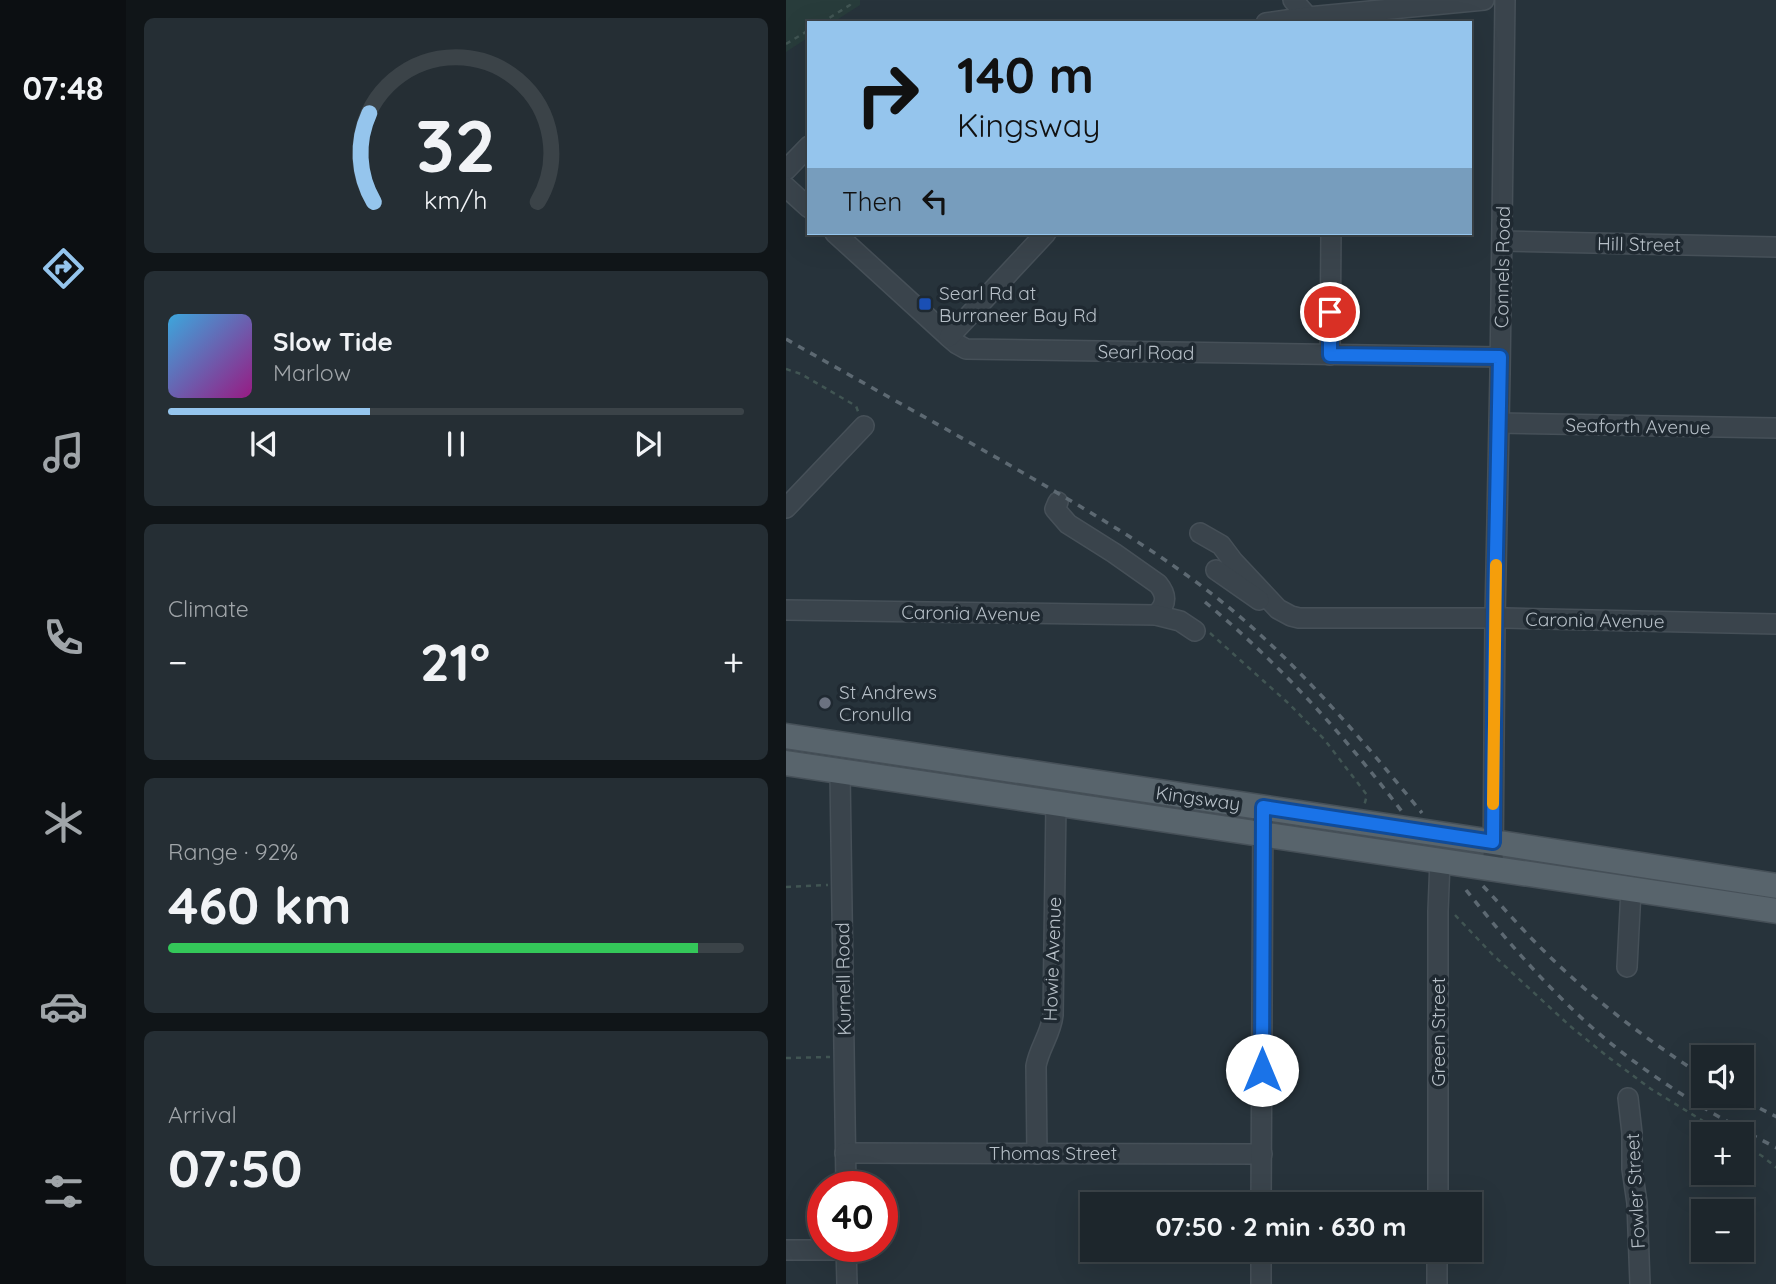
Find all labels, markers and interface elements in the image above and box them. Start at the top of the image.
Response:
text: 140 m [957,44,1094,105]
icon: right [842,49,933,140]
text: 07:48 [22,68,104,108]
text: 32 [416,99,496,190]
text: Kingsway [957,105,1100,145]
icon: left [916,182,954,220]
text: km/h [424,183,488,214]
text: Then [842,185,902,218]
street label: Connels Road [1489,206,1515,328]
street label: Hill Street [1597,231,1681,257]
icon: directions [39,244,88,293]
place label: Searl Rd at Burraneer Bay Rd [939,281,1097,327]
pin [1300,282,1360,342]
icon: arrive [1311,293,1349,331]
marker: Searl Rd at Burraneer Bay Rd [917,296,933,312]
text: Slow Tide [273,325,393,358]
street label: Searl Road [1097,339,1195,365]
text: Marlow [273,358,351,387]
street label: Seaforth Avenue [1565,413,1711,439]
icon: previous [245,425,283,463]
icon: pause [437,425,475,463]
icon: next [629,425,667,463]
icon: music [39,428,88,477]
text: Climate [168,594,249,623]
street label: Caronia Avenue [901,600,1041,626]
street label: Caronia Avenue [1525,607,1665,633]
icon: phone [39,613,88,662]
text: 21° [420,629,490,694]
text: − [168,638,188,686]
text: + [723,638,744,686]
place label: St Andrews Cronulla [839,680,937,726]
marker: St Andrews Cronulla [817,695,833,711]
street label: Kingsway [1154,780,1242,816]
icon: climate [39,798,88,847]
text: Range · 92% [168,837,298,866]
text: 460 km [168,872,351,937]
street label: Howie Avenue [1038,896,1066,1022]
street label: Kurnell Road [830,922,856,1036]
street label: Green Street [1426,977,1450,1087]
icon: car [39,982,88,1031]
position arrow [1225,1033,1299,1107]
map controls [1691,1045,1754,1262]
button: sound [1691,1045,1754,1108]
text: Arrival [168,1100,237,1129]
button: + [1691,1122,1754,1185]
street label: Fowler Street [1620,1133,1650,1249]
text: 07:50 [168,1135,302,1200]
street label: Thomas Street [989,1141,1117,1165]
icon: filters [39,1167,88,1216]
speed limit sign: 40 [807,1171,898,1262]
button: − [1691,1199,1754,1262]
text: 07:50 · 2 min · 630 m [1155,1210,1407,1243]

